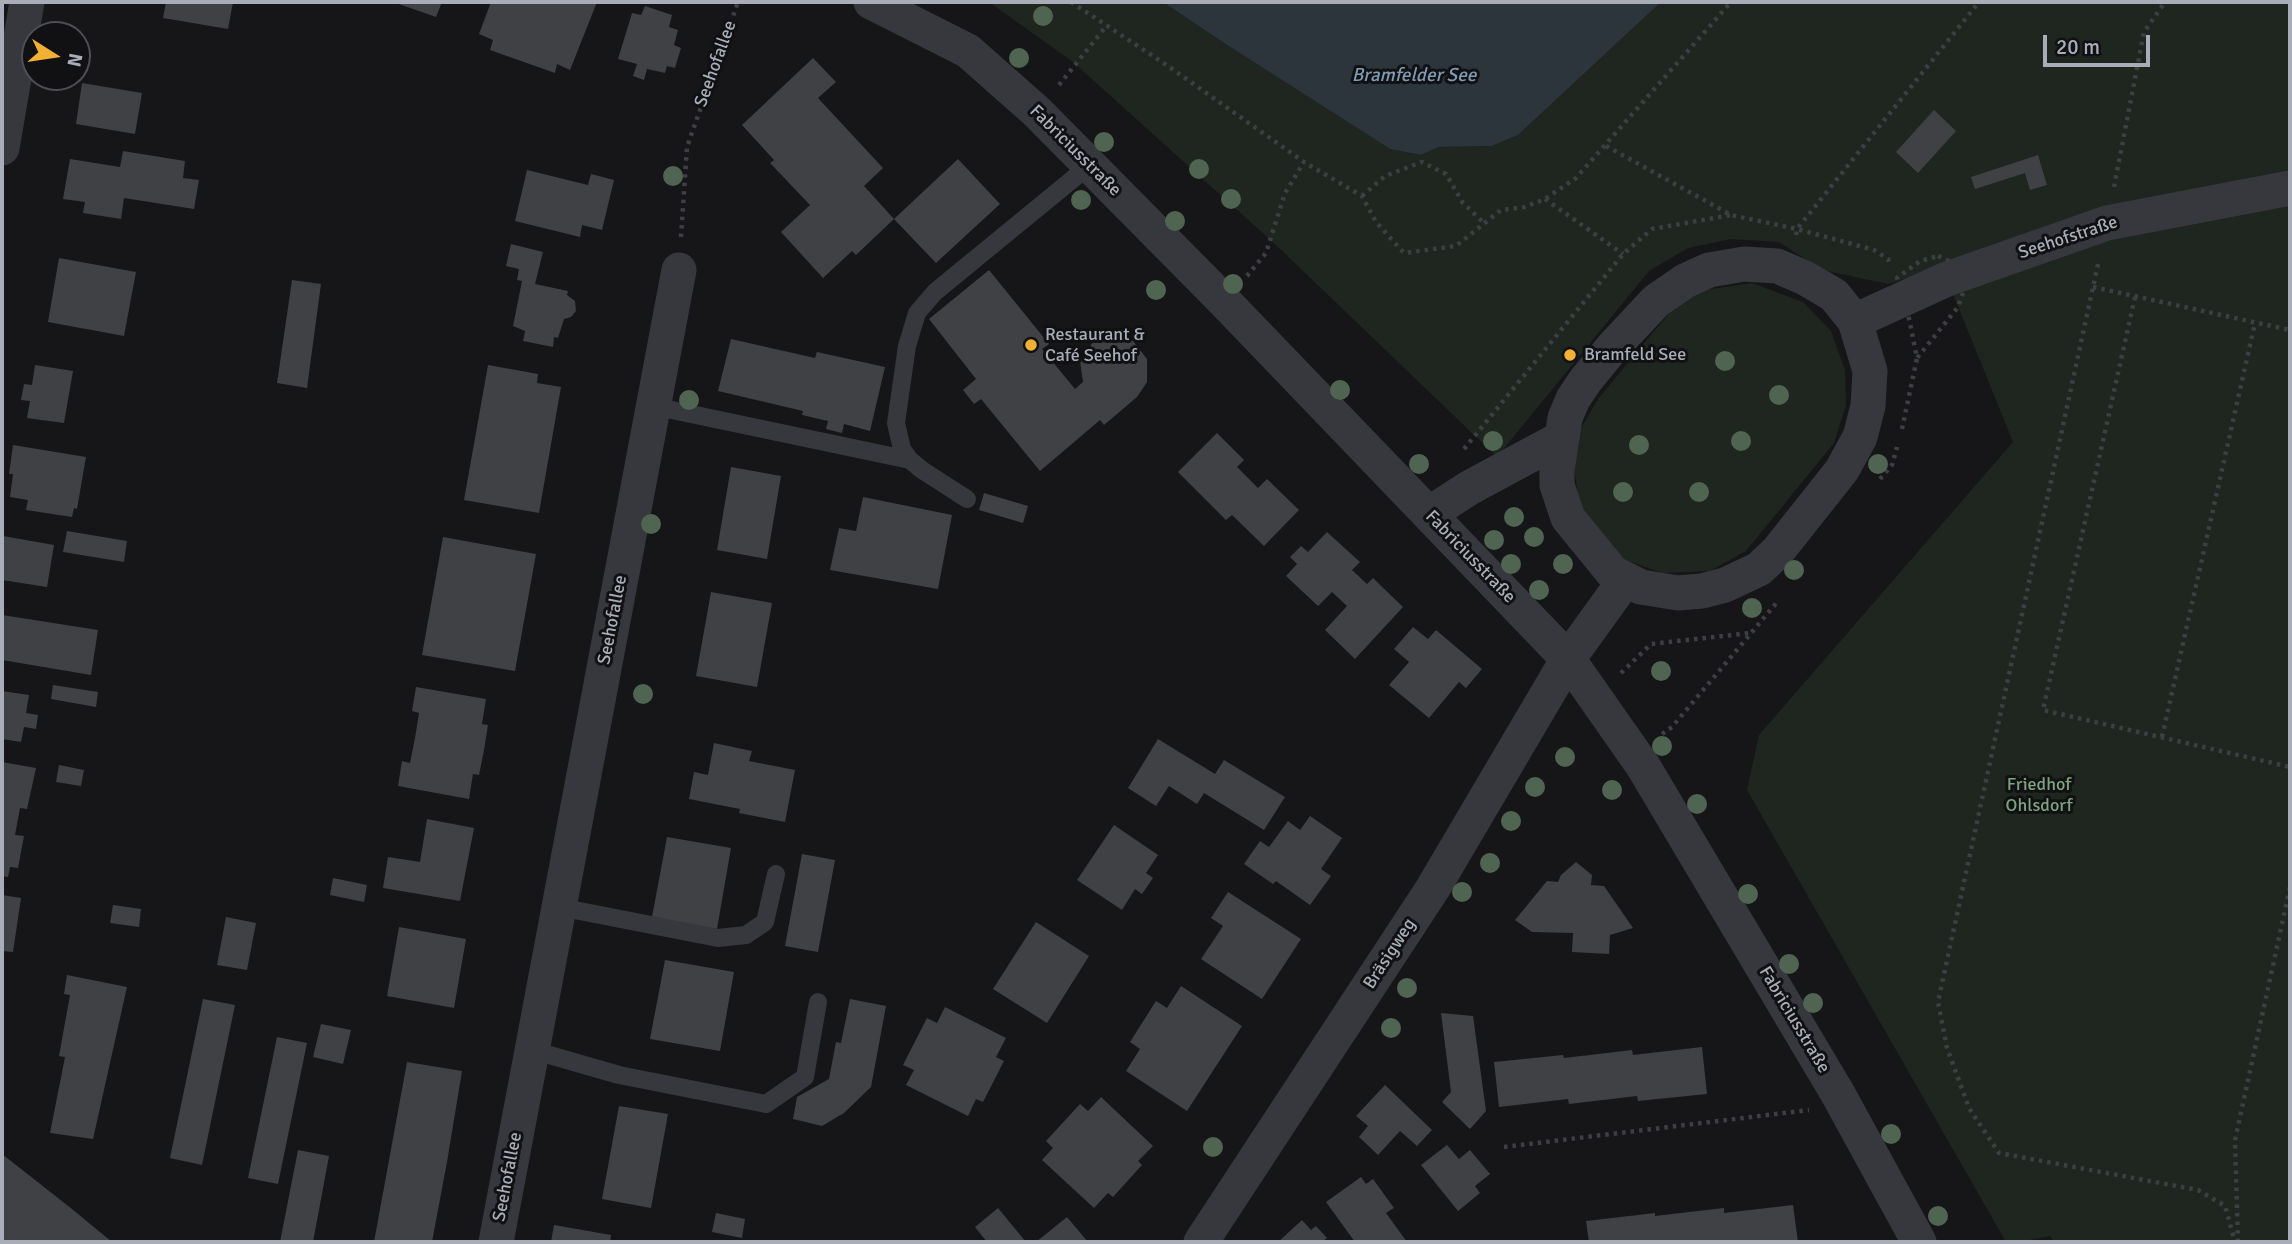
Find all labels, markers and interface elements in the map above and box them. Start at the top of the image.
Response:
street label: Seehofallee [690,18,742,110]
north arrow [21,21,91,91]
scale bar [2047,21,2154,65]
text: 20 m [2056,34,2100,60]
text: N [61,51,88,69]
water label: Bramfelder See [1352,65,1476,87]
street label: Fabriciusstraße [1025,101,1125,201]
street label: Seehofstraße [2016,212,2120,264]
place label: Restaurant & Café Seehof [1045,324,1145,366]
marker: Restaurant & Café Seehof [1023,337,1039,353]
place label: Bramfeld See [1584,344,1686,366]
marker: Bramfeld See [1562,347,1578,363]
street label: Fabriciusstraße [1420,506,1520,608]
street label: Seehofallee [594,574,632,666]
park label: Friedhof Ohlsdorf [2006,774,2072,816]
street label: Bräsigweg [1359,915,1421,993]
street label: Fabriciusstraße [1754,963,1834,1077]
street label: Seehofallee [489,1131,527,1223]

